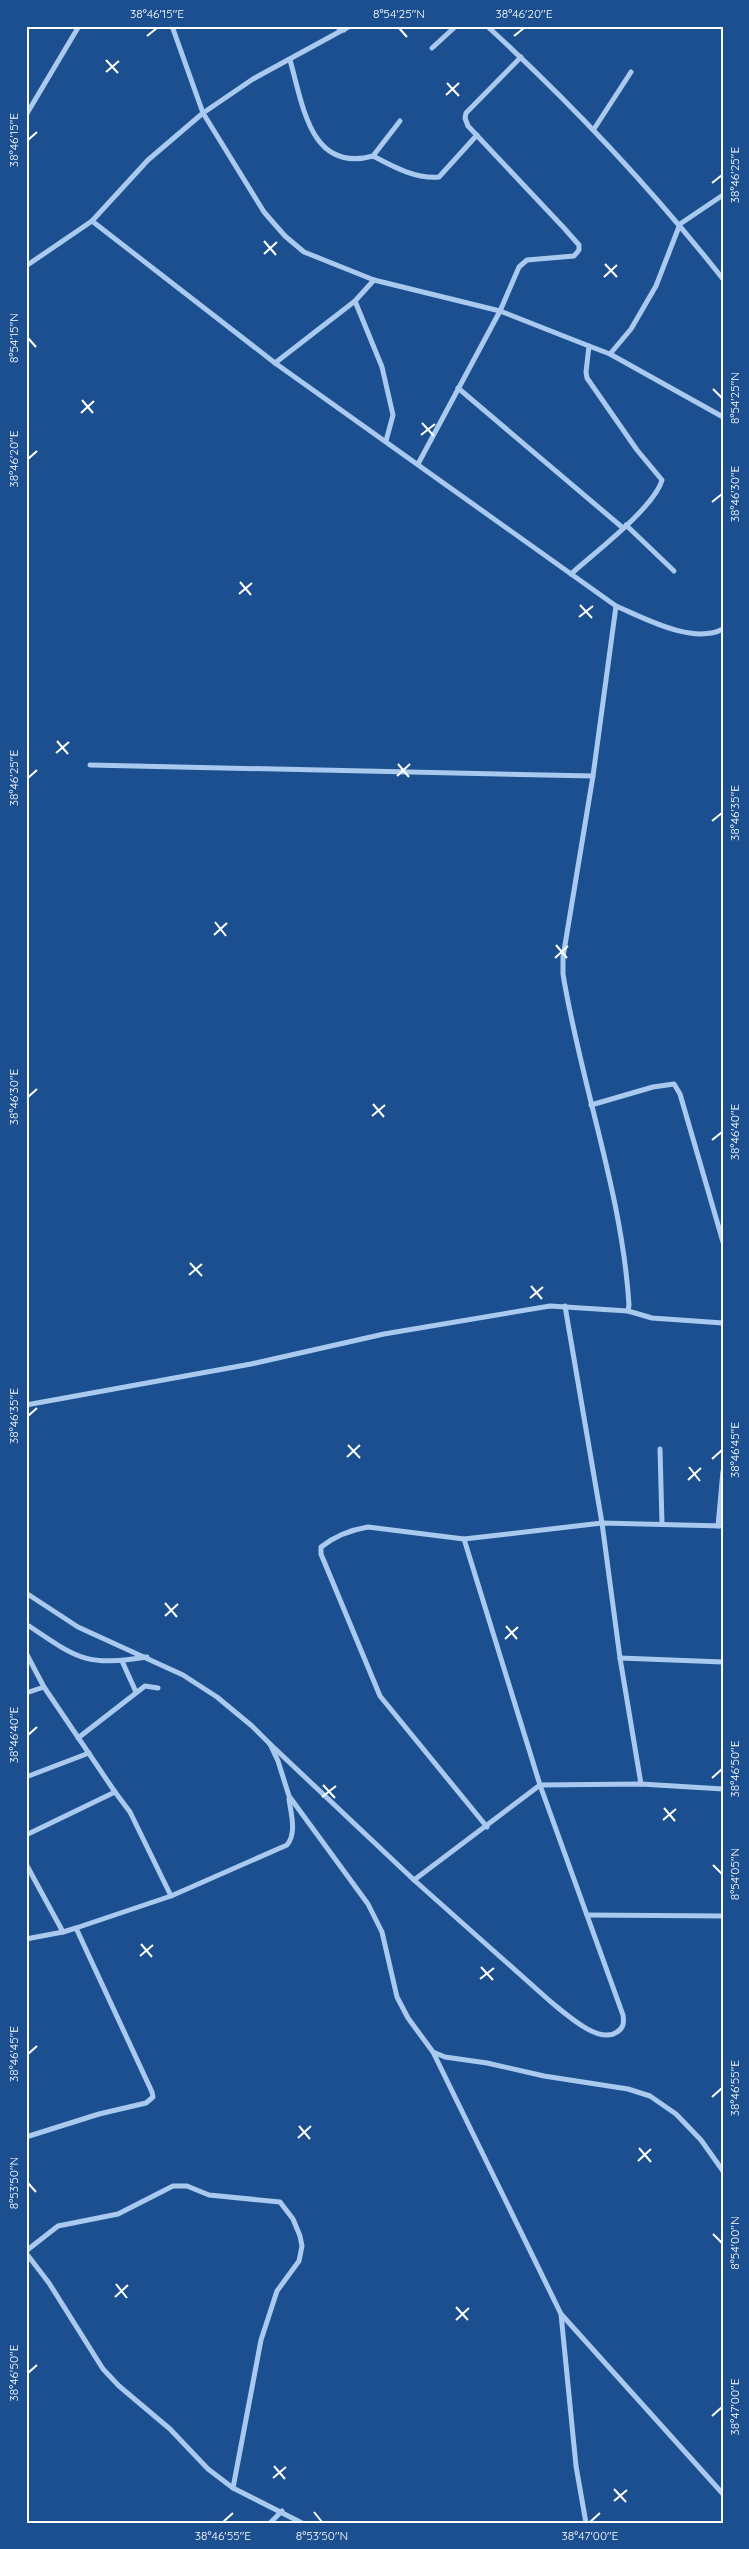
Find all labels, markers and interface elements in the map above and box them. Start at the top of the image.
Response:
text: 38°46'15"E [130,6,184,21]
text: 8°54'25"N [373,6,425,21]
text: 38°46'20"E [495,6,553,21]
text: 38°46'15"E [6,113,21,167]
text: 38°46'25"E [727,147,742,203]
text: 8°54'15"N [6,313,21,363]
text: 8°54'25"N [727,372,742,424]
text: 38°46'20"E [6,430,21,488]
text: 38°46'30"E [727,465,742,522]
text: 38°46'25"E [6,750,21,806]
text: 38°46'35"E [727,785,742,841]
text: 38°46'30"E [6,1068,21,1125]
text: 38°46'40"E [727,1103,742,1160]
text: 38°46'35"E [6,1388,21,1444]
text: 38°46'45"E [727,1422,742,1478]
text: 38°46'40"E [6,1706,21,1763]
text: 38°46'50"E [727,1740,742,1797]
text: 8°54'05"N [727,1848,742,1900]
text: 38°46'45"E [6,2026,21,2082]
text: 38°46'55"E [727,2060,742,2116]
text: 8°53'50"N [6,2157,21,2209]
text: 8°54'00"N [727,2216,742,2270]
text: 38°46'50"E [6,2344,21,2401]
text: 38°47'00"E [727,2378,742,2435]
text: 38°46'55"E [195,2528,251,2543]
text: 8°53'50"N [296,2528,348,2543]
text: 38°47'00"E [562,2528,619,2543]

